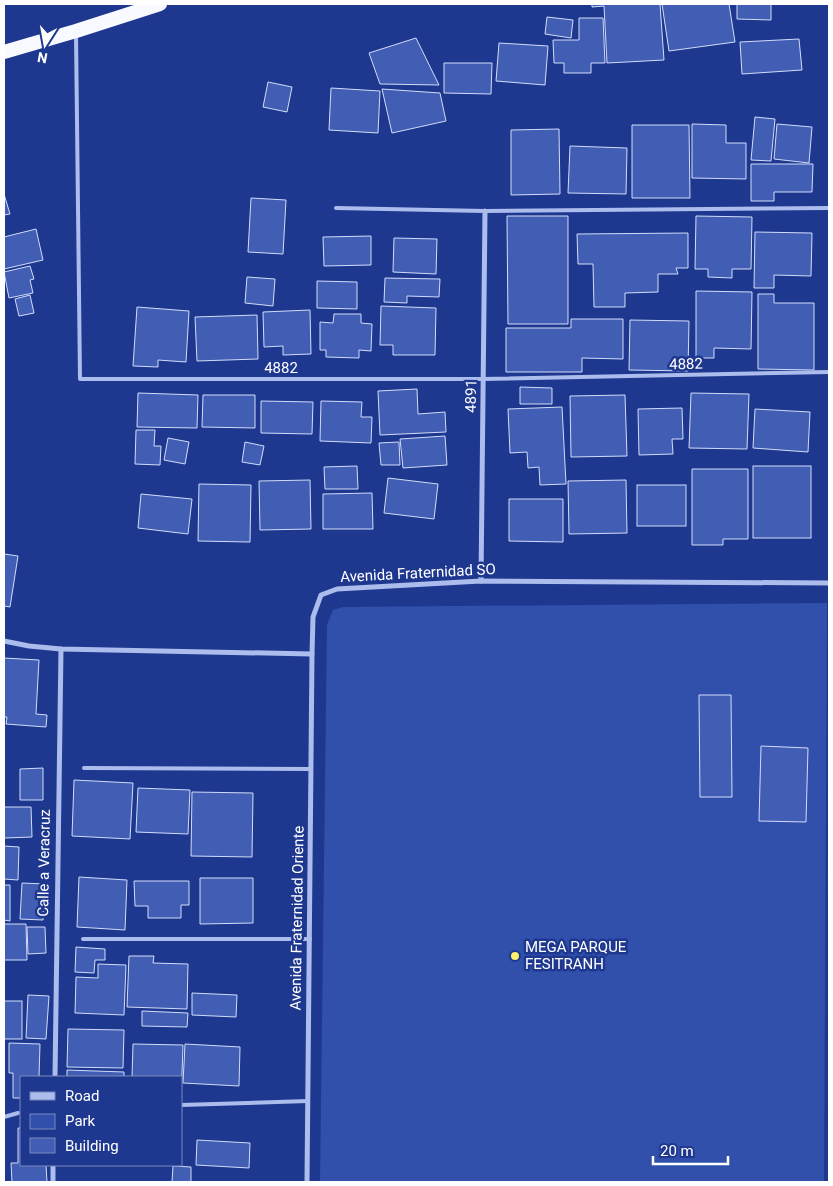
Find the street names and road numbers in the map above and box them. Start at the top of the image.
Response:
street label: 4882 [669,355,703,373]
street label: 4882 [264,359,298,377]
street label: 4891 [462,379,480,413]
street label: Avenida Fraternidad SO [340,560,496,586]
street label: Calle a Veracruz [34,809,54,917]
street label: Avenida Fraternidad Oriente [286,825,308,1010]

